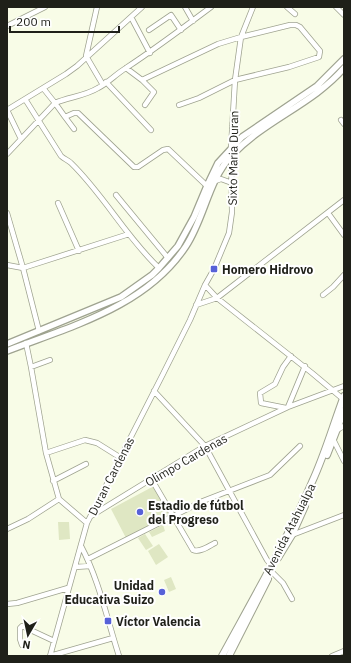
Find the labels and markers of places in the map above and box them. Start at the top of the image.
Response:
place label: Homero Hidrovo [222,262,314,277]
marker: Homero Hidrovo [209,264,219,274]
place label: Estadio de fútbol del Progreso [148,498,244,527]
marker: Estadio de fútbol del Progreso [135,507,145,517]
place label: Unidad Educativa Suizo [64,578,154,607]
marker: Unidad Educativa Suizo [157,587,167,597]
place label: Víctor Valencia [116,614,201,629]
marker: Víctor Valencia [103,616,113,626]

